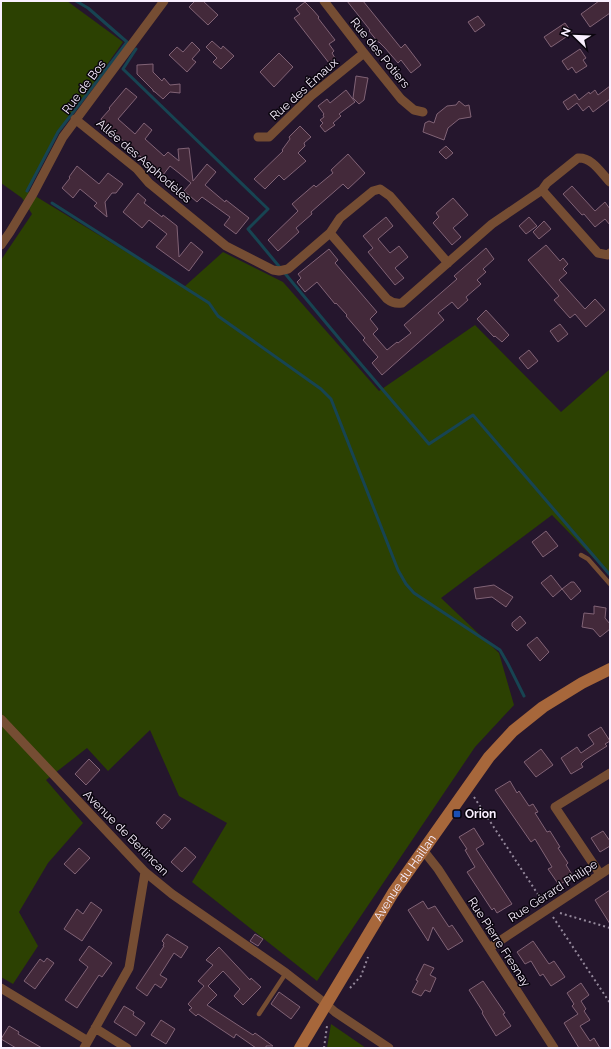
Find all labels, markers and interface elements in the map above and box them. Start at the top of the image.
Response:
street label: Rue des Potiers [347,15,413,91]
north arrow [555,16,595,56]
text: N [559,26,574,39]
street label: Rue des Émaux [267,55,341,123]
street label: Rue de Bos [59,57,109,117]
street label: Allée des Asphodèles [94,116,194,206]
street label: Avenue de Berlincan [80,787,172,879]
place label: Orion [465,807,496,821]
marker: Orion [452,809,462,819]
street label: Avenue du Haillan [371,832,439,923]
street label: Rue Gérard Philipe [506,857,600,925]
street label: Rue Pierre Fresnay [465,895,533,990]

